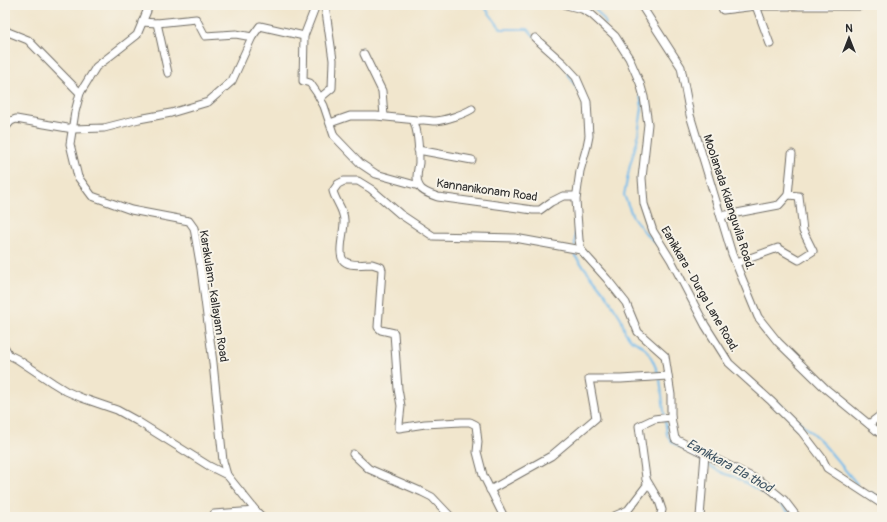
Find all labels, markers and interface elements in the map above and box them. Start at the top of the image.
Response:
north arrow [829,18,869,58]
text: N [845,22,853,35]
street label: Moolanada Kidanguvila Road. [700,133,758,272]
street label: Kannanikonam Road [435,176,539,205]
street label: Eanikkara - Durga Lane Road. [657,224,742,355]
street label: Karakulam- Kallayam Road [196,229,231,363]
water label: Eanikkara Ela thod [684,436,777,497]

